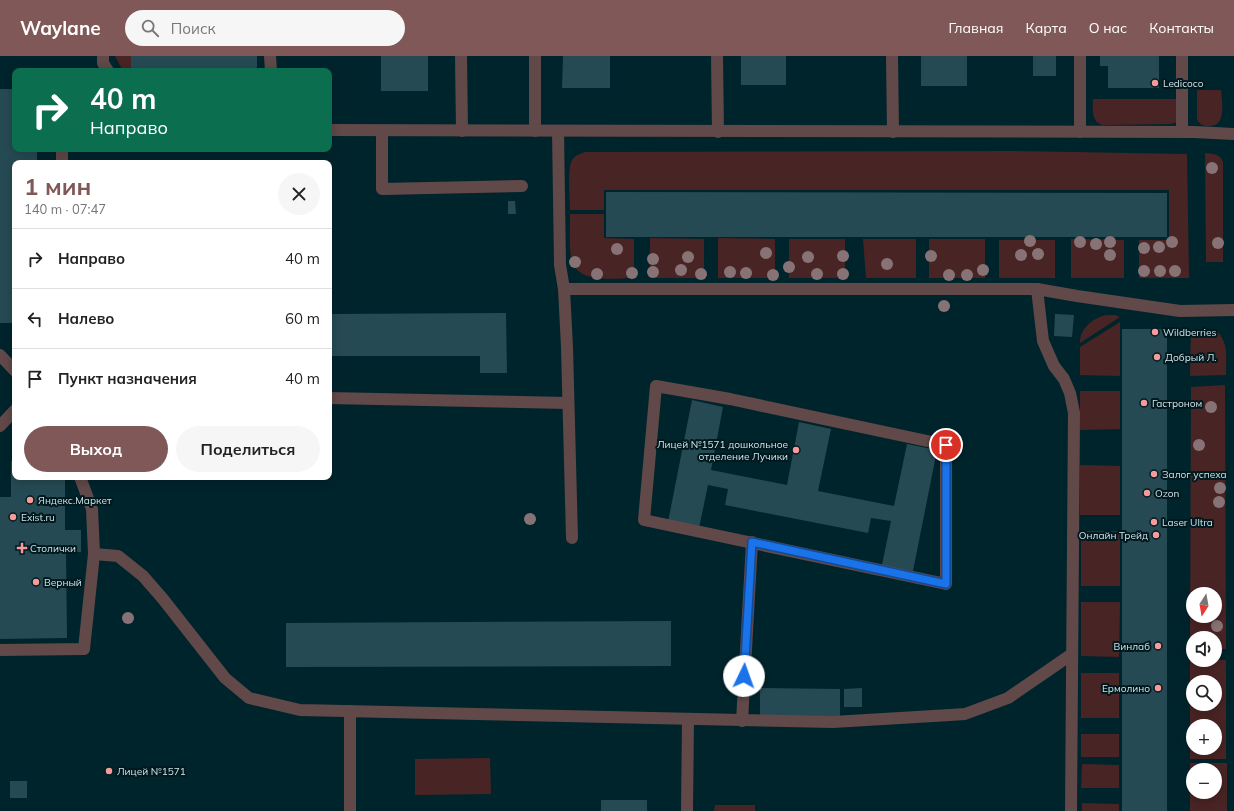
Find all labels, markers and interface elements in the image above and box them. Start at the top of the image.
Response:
search box [125,10,405,46]
text: Waylane [20,16,101,40]
icon: search [139,17,161,39]
text: Поиск [171,19,216,38]
text: Главная [949,19,1004,37]
text: Карта [1026,19,1067,37]
text: О нас [1089,19,1127,37]
text: Контакты [1149,19,1214,37]
place label: Ledicoco [1163,77,1204,90]
marker: Ledicoco [1150,78,1160,88]
text: 40 m [90,81,156,116]
icon: right [24,84,76,136]
text: Направо [90,116,168,139]
text: 1 мин [24,171,91,201]
button: close [278,173,320,215]
text: 140 m · 07:47 [24,201,106,217]
icon: right [24,248,46,270]
text: Направо [58,249,125,268]
text: 40 m [285,249,320,268]
icon: left [24,308,46,330]
text: Налево [58,309,114,328]
text: 60 m [285,309,320,328]
place label: Wildberries [1163,326,1216,339]
marker: Wildberries [1150,327,1160,337]
place label: Добрый Л. [1165,351,1217,364]
marker: Добрый Л. [1152,352,1162,362]
icon: arrive [24,368,46,390]
text: Пункт назначения [58,369,197,388]
text: 40 m [285,369,320,388]
place label: Гастроном [1152,397,1202,410]
marker: Гастроном [1139,398,1149,408]
button: Выход [24,426,168,472]
button: Поделиться [176,426,320,472]
pin [929,428,963,462]
icon: arrive [935,434,957,456]
place label: Лицей №1571 дошкольное отделение Лучики [657,438,788,463]
marker: Лицей №1571 дошкольное отделение Лучики [791,445,801,455]
place label: Залог успеха [1162,468,1227,481]
marker: Залог успеха [1149,469,1159,479]
place label: Ozon [1155,487,1180,500]
marker: Ozon [1142,488,1152,498]
place label: Яндекс.Маркет [38,494,112,507]
marker: Яндекс.Маркет [25,495,35,505]
place label: Exist.ru [21,511,55,524]
marker: Exist.ru [8,512,18,522]
place label: Laser Ultra [1162,516,1213,529]
marker: Laser Ultra [1149,517,1159,527]
place label: Онлайн Трейд [1079,529,1148,542]
marker: Онлайн Трейд [1151,530,1161,540]
place label: Столички [30,542,76,555]
marker: Столички [17,543,27,553]
place label: Верный [44,576,82,589]
marker: Верный [31,577,41,587]
north arrow [1186,587,1222,623]
map controls [1186,587,1222,799]
button: sound [1186,631,1222,667]
place label: Винлаб [1113,640,1150,653]
marker: Винлаб [1153,641,1163,651]
position arrow [723,655,765,697]
button: search [1186,675,1222,711]
place label: Ермолино [1102,682,1150,695]
marker: Ермолино [1153,683,1163,693]
button: + [1186,719,1222,755]
button: − [1186,763,1222,799]
place label: Лицей №1571 [117,765,186,778]
marker: Лицей №1571 [104,766,114,776]

